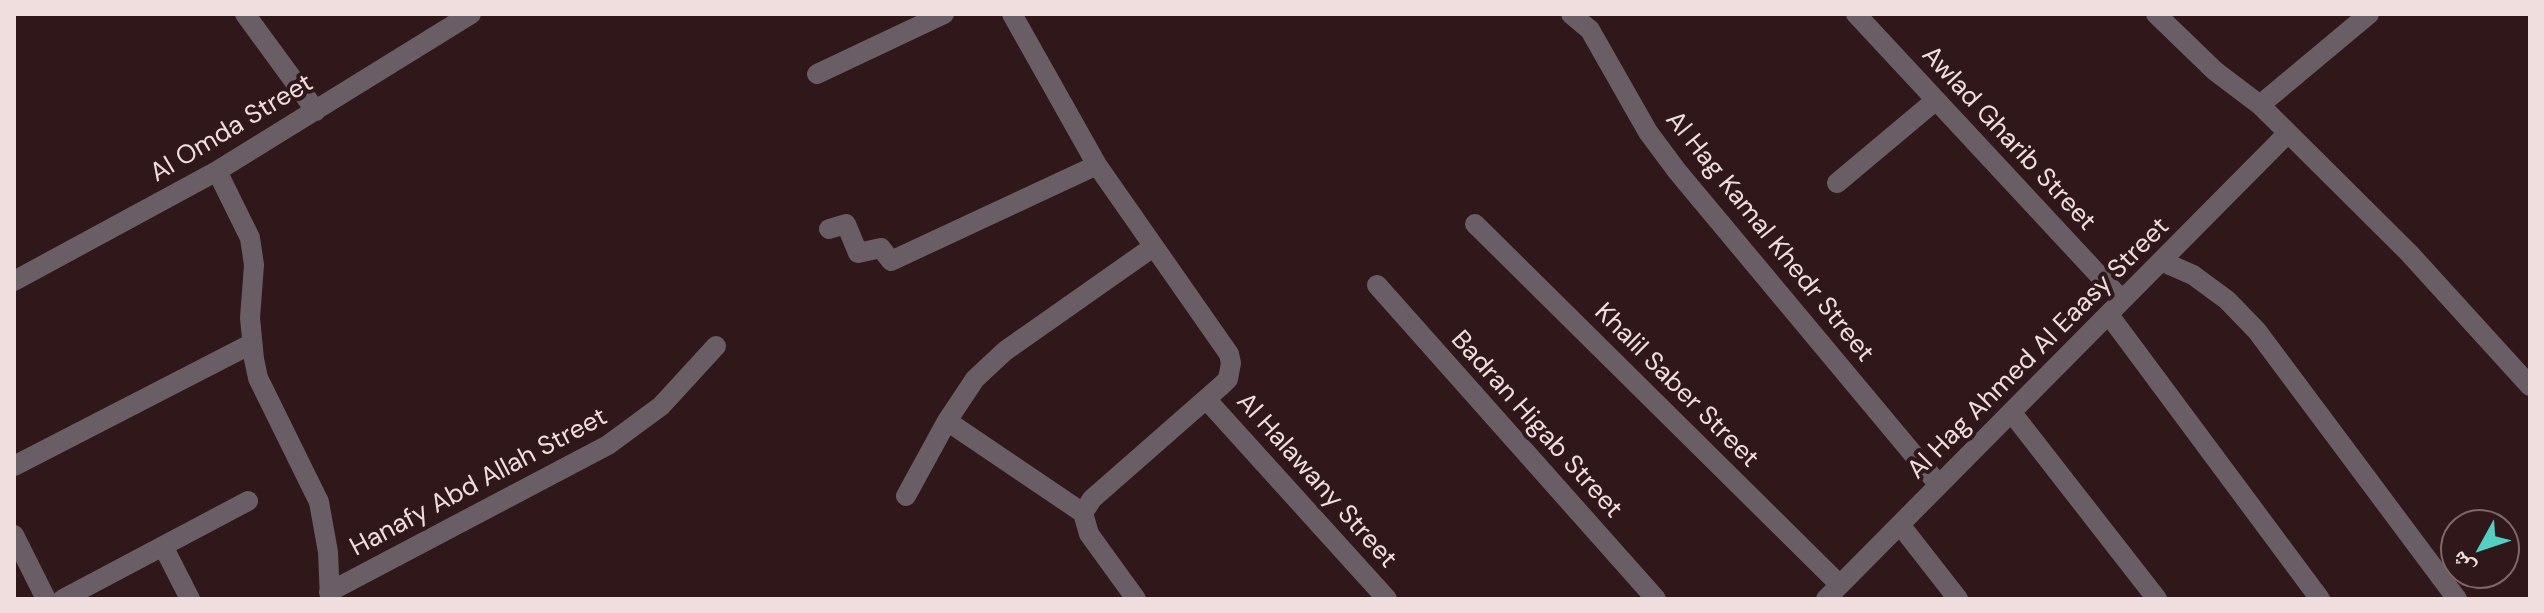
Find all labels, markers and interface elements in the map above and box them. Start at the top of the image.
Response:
street label: Awlad Gharib Street [1914,40,2102,238]
street label: Al Omda Street [145,68,319,190]
street label: Al Hag Kamal Khedr Street [1658,105,1880,369]
street label: Al Hag Ahmed Al Eaasy Street [1902,212,2176,486]
street label: Khalil Saber Street [1587,297,1765,475]
street label: Badran Higab Street [1444,325,1628,525]
street label: Al Halawany Street [1229,387,1403,575]
street label: Hanafy Abd Allah Street [345,402,613,564]
north arrow [2440,509,2520,589]
text: ش [2444,545,2481,582]

